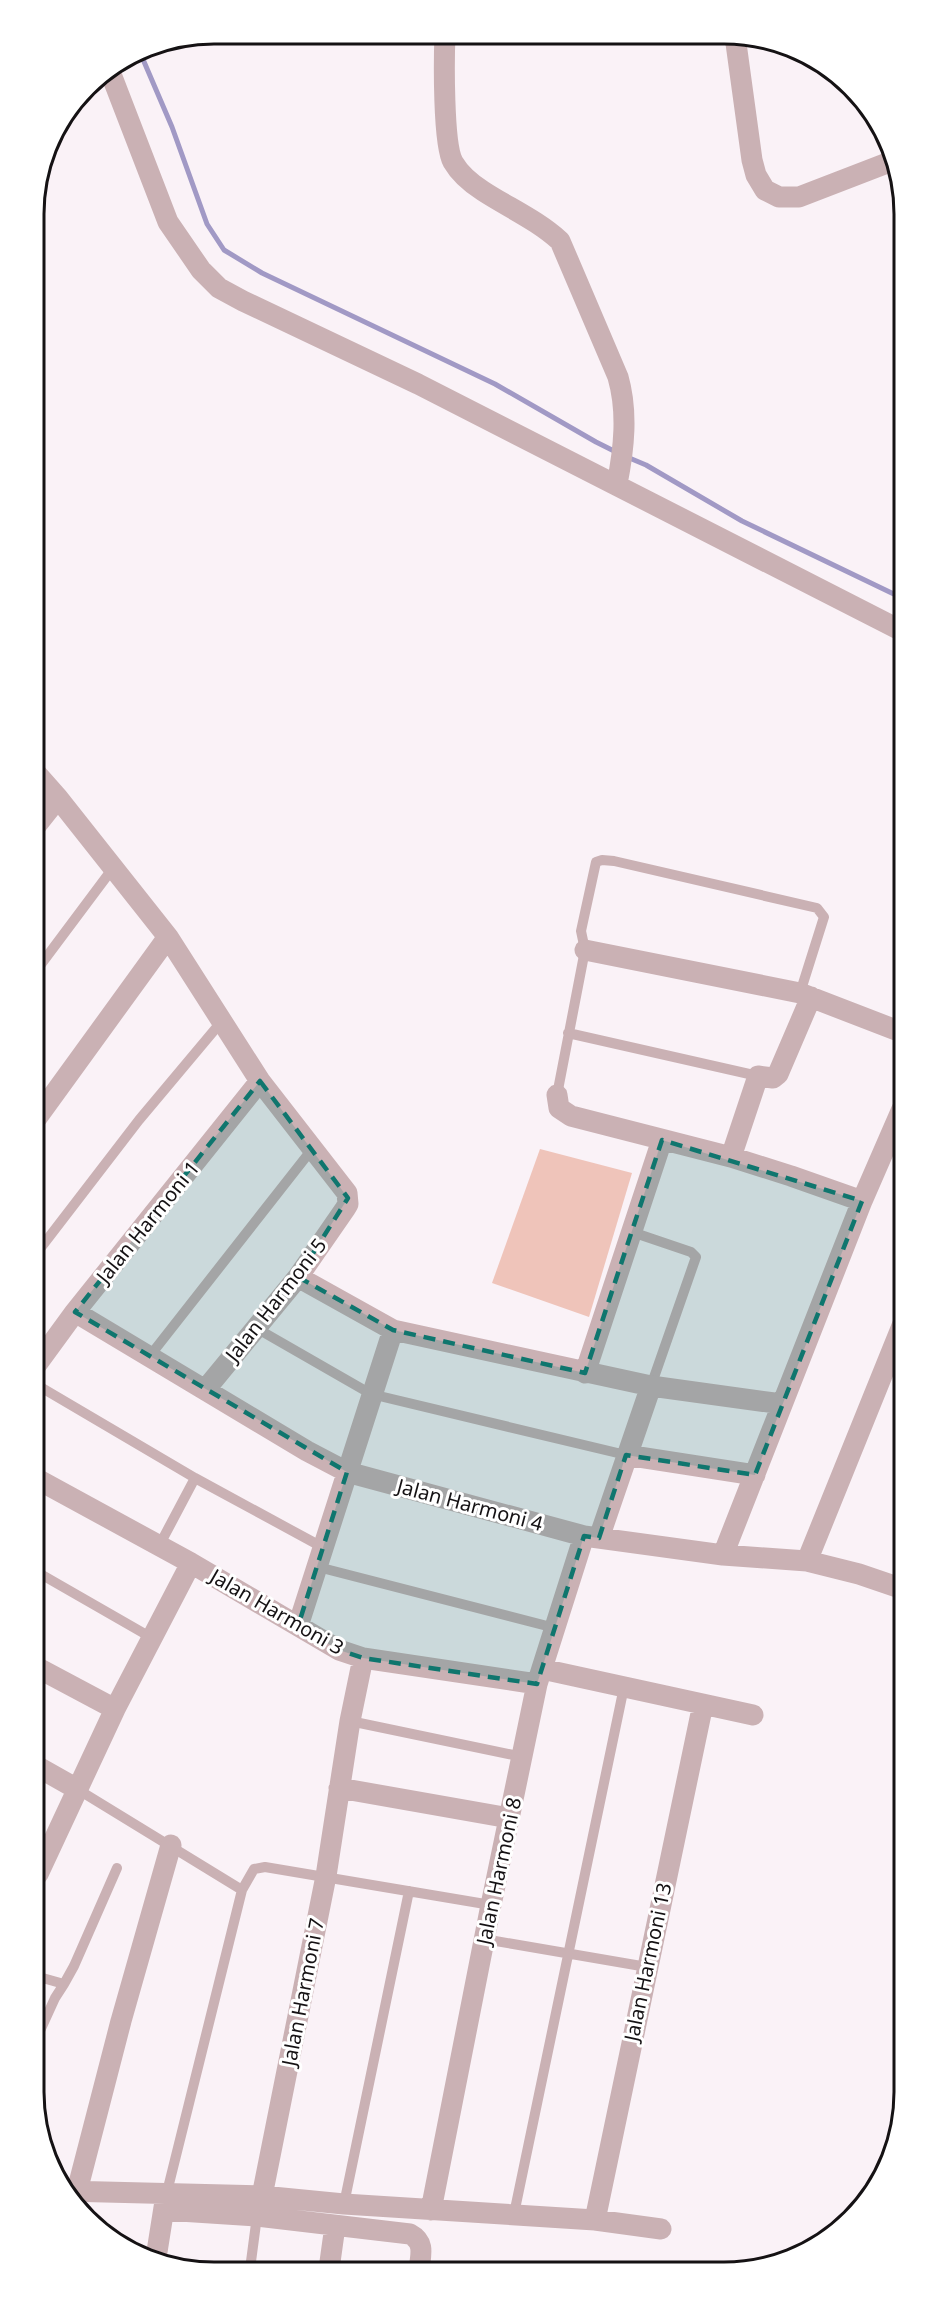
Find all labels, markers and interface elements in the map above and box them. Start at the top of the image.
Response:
street label: Jalan Harmoni 1 [89,1155,205,1290]
street label: Jalan Harmoni 5 [218,1232,332,1369]
street label: Jalan Harmoni 4 [392,1472,547,1537]
street label: Jalan Harmoni 3 [204,1561,349,1661]
street label: Jalan Harmoni 8 [469,1795,527,1949]
street label: Jalan Harmoni 13 [617,1880,677,2046]
street label: Jalan Harmoni 7 [275,1916,330,2070]

